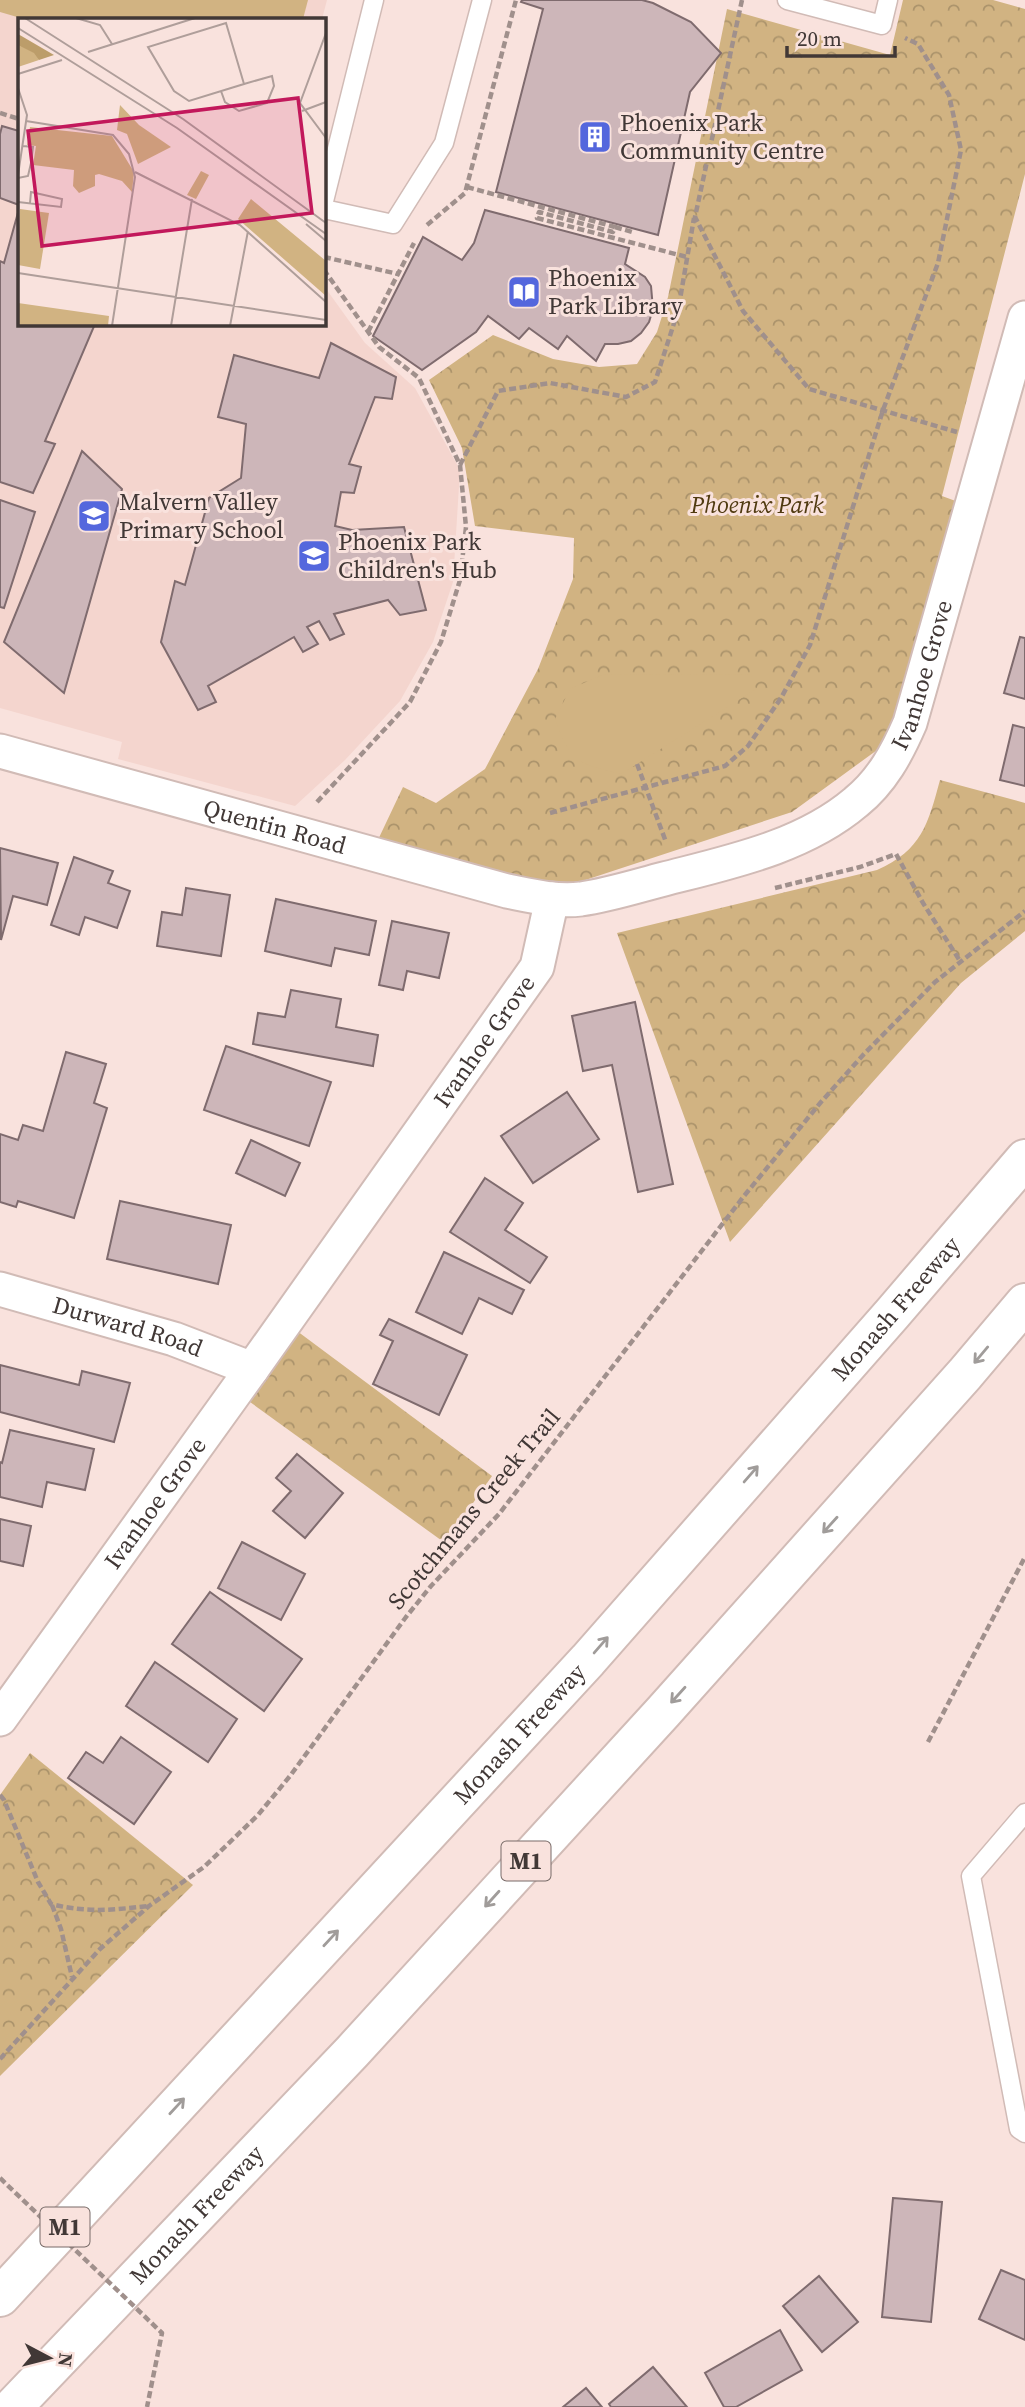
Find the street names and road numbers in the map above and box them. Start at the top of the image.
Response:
street label: Ivanhoe Grove [883,596,960,756]
street label: Quentin Road [200,791,350,862]
street label: Ivanhoe Grove [426,968,542,1114]
street label: Monash Freeway [824,1229,968,1388]
street label: Durward Road [49,1288,208,1365]
street label: Scotchmans Creek Trail [380,1401,567,1616]
street label: Ivanhoe Grove [96,1430,214,1575]
street label: Monash Freeway [446,1656,593,1812]
road number: M1 [502,1842,550,1880]
street label: Monash Freeway [122,2137,271,2291]
road number: M1 [41,2208,90,2246]

